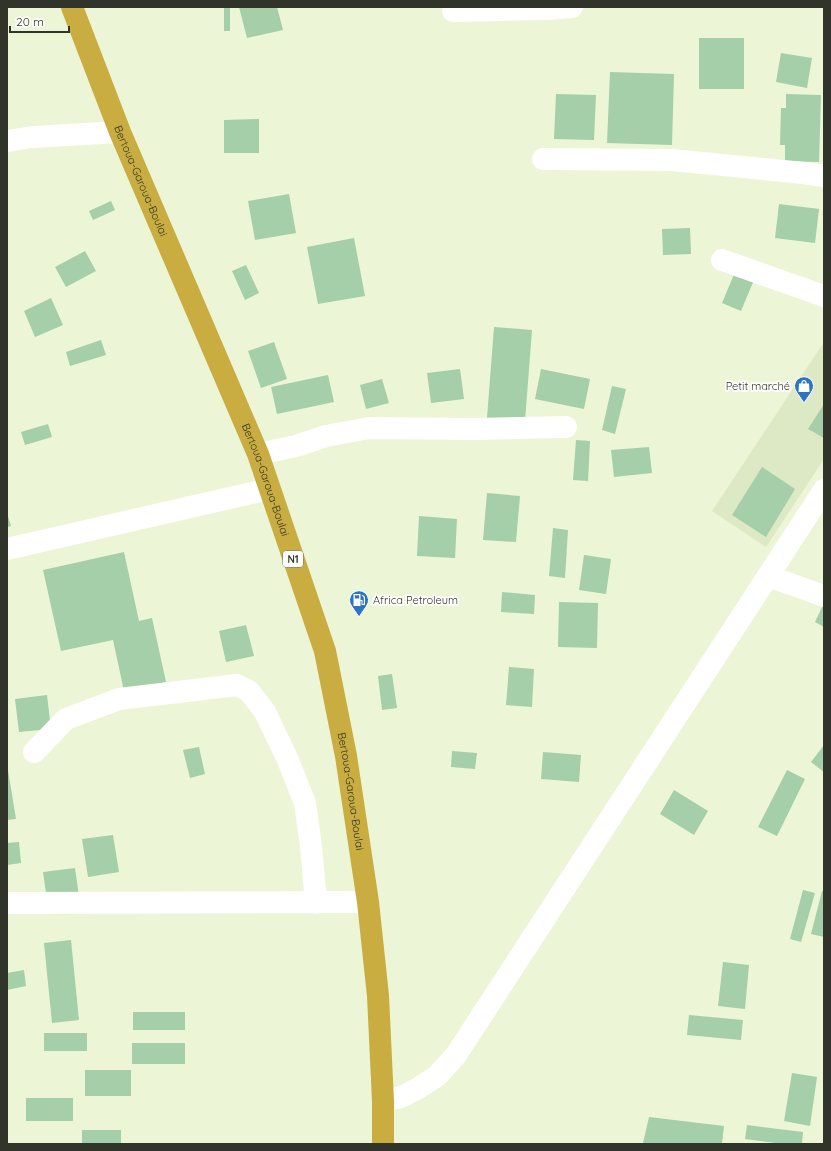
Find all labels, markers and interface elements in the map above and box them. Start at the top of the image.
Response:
scale bar [10,8,69,34]
text: 20 m [16,14,44,29]
street label: Bertoua-Garoua-Boulai [111,123,171,238]
shop icon: Petit marché [793,375,815,403]
place label: Petit marché [726,379,790,393]
street label: Bertoua-Garoua-Boulai [239,421,292,538]
road number: N1 [283,551,303,567]
fuel station icon: Africa Petroleum [348,589,370,617]
place label: Africa Petroleum [373,593,458,607]
street label: Bertoua-Garoua-Boulai [334,731,367,851]

